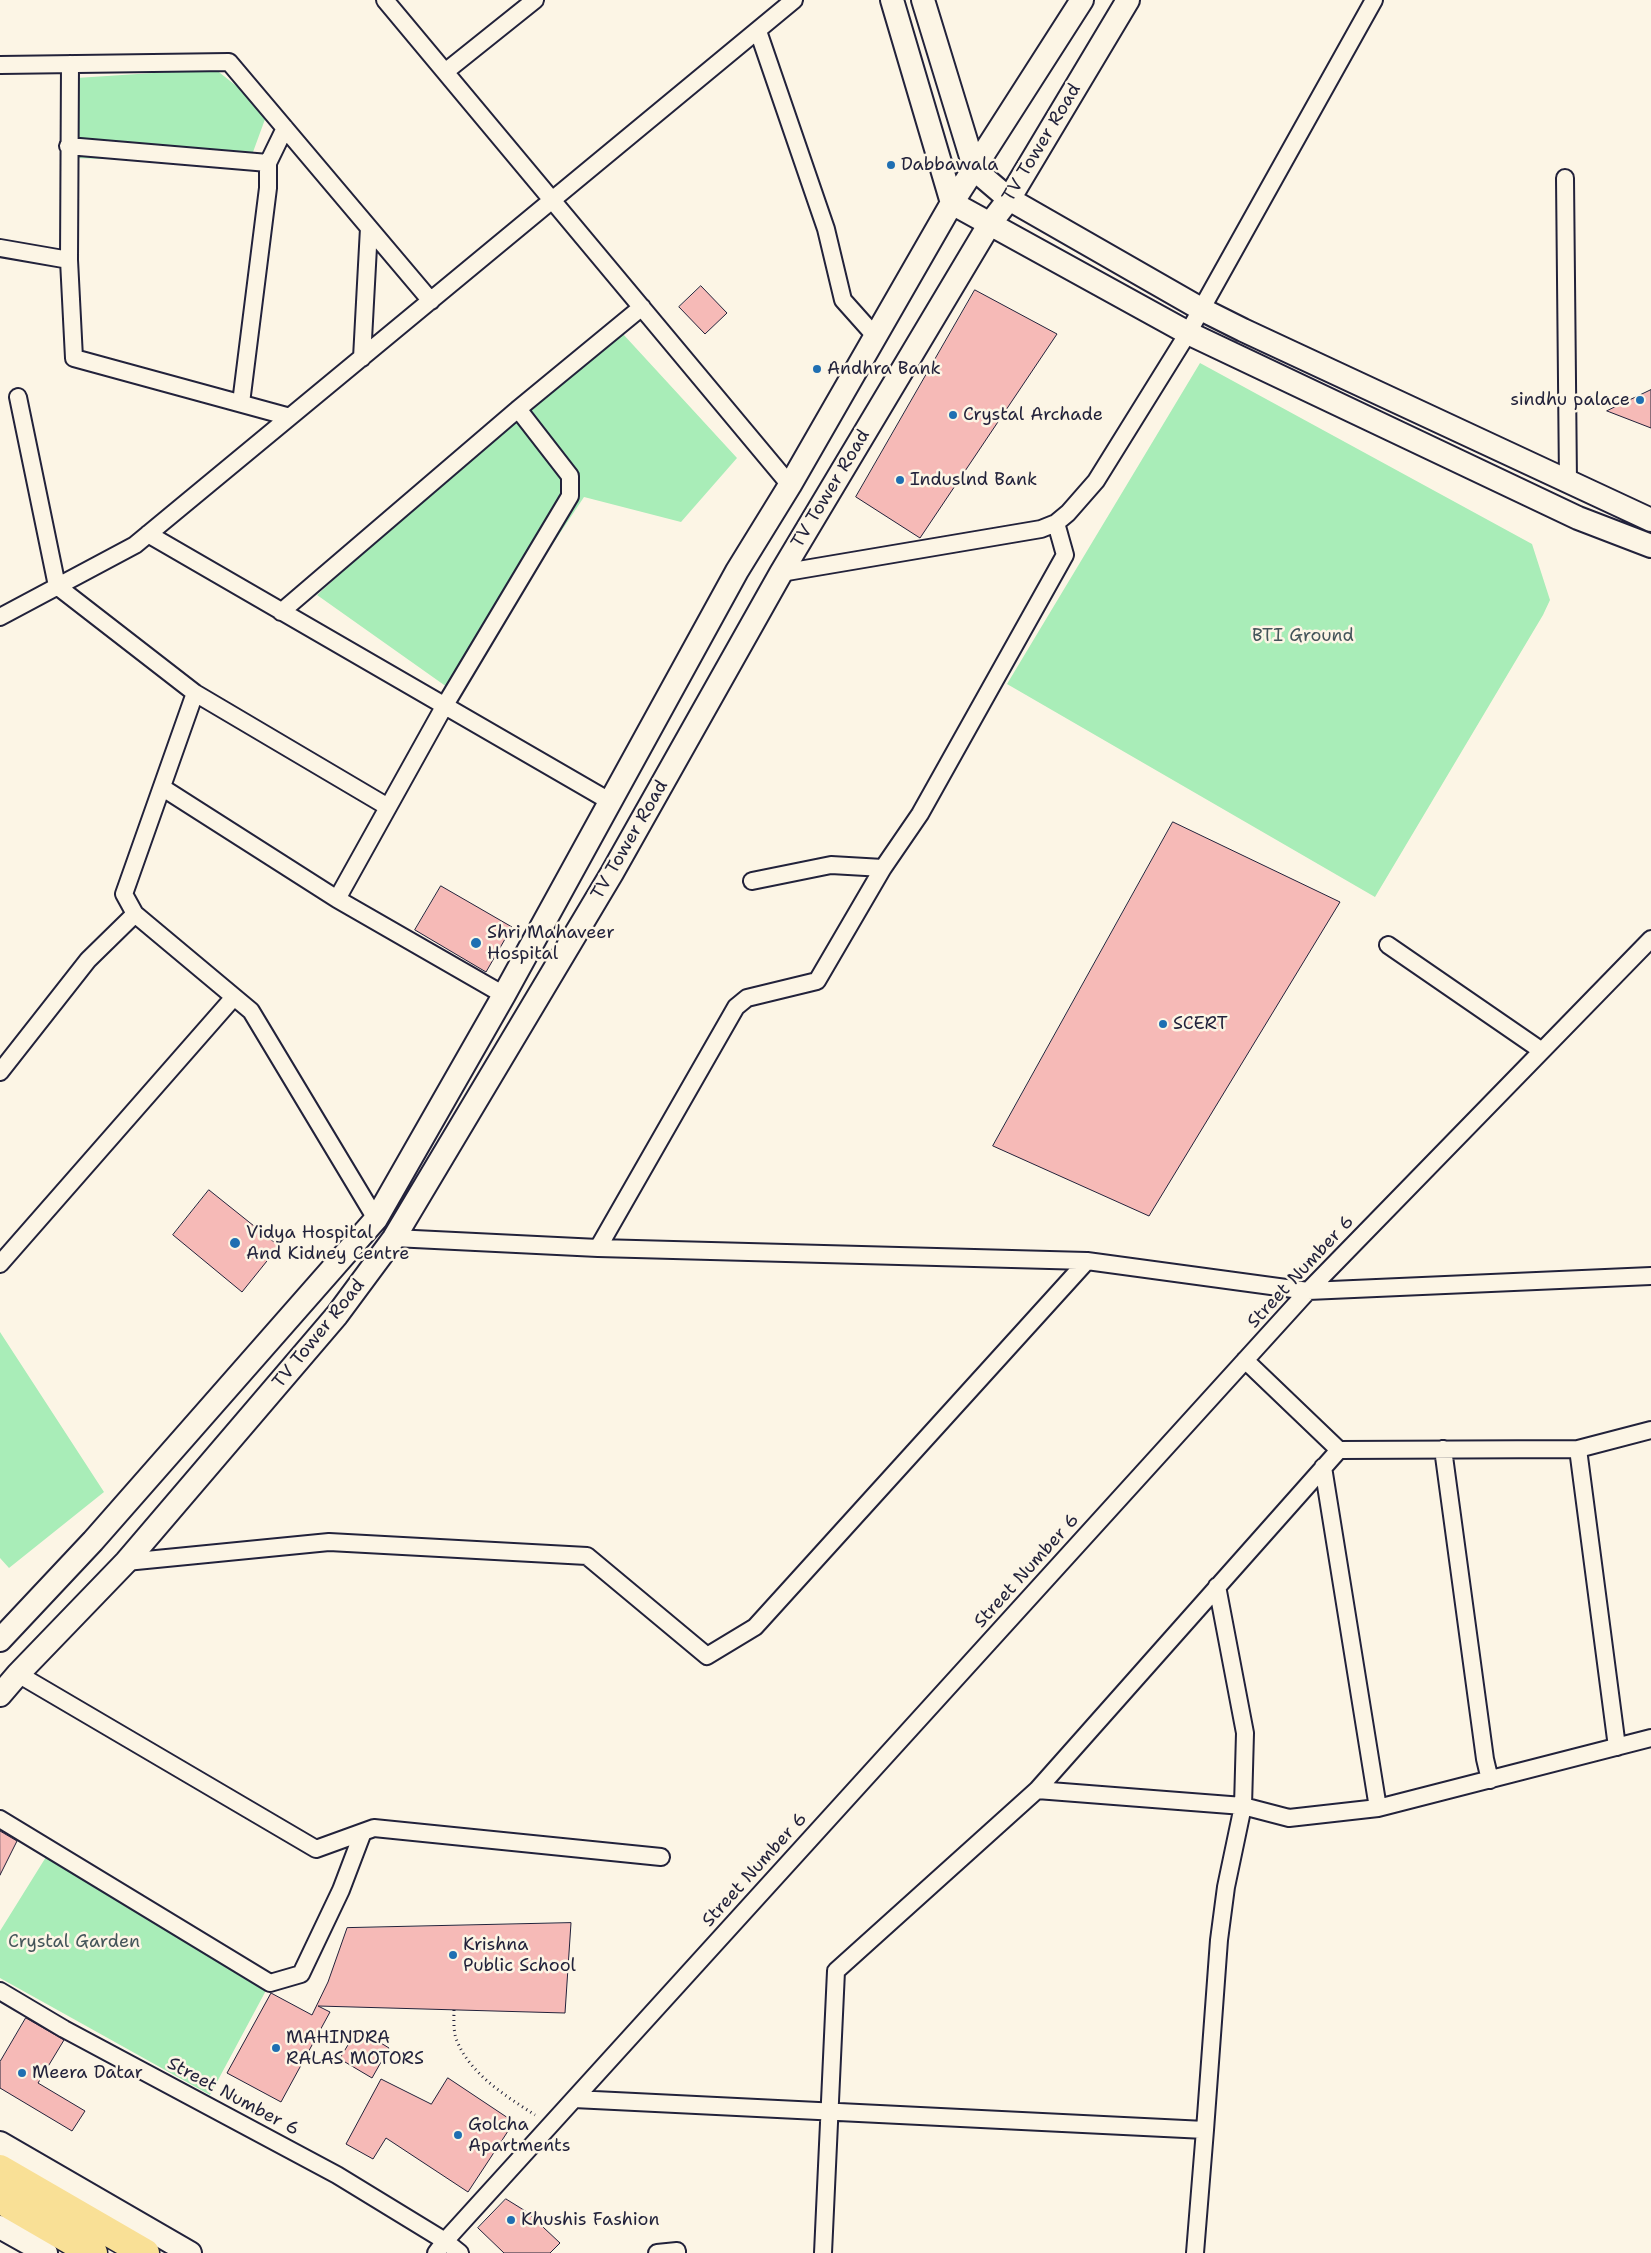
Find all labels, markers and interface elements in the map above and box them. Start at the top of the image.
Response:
street label: TV Tower Road [998,80,1086,206]
place label: Dabbawala [901,154,998,176]
marker: Dabbawala [885,159,897,171]
place label: Andhra Bank [827,358,941,380]
marker: Andhra Bank [811,363,823,375]
place label: sindhu palace [1510,389,1630,411]
marker: sindhu palace [1634,394,1646,406]
place label: Crystal Archade [963,404,1103,426]
marker: Crystal Archade [947,409,959,421]
street label: TV Tower Road [787,426,875,552]
place label: Induslnd Bank [910,469,1037,491]
marker: Induslnd Bank [894,474,906,486]
park label: BTI Ground [1252,625,1354,647]
street label: TV Tower Road [587,777,673,903]
place label: Shri Mahaveer Hospital [487,922,615,964]
marker: Shri Mahaveer Hospital [469,936,483,950]
place label: SCERT [1173,1013,1228,1035]
marker: SCERT [1157,1018,1169,1030]
street label: Street Number 6 [1243,1211,1359,1333]
place label: Vidya Hospital And Kidney Centre [246,1222,409,1264]
marker: Vidya Hospital And Kidney Centre [228,1236,242,1250]
street label: TV Tower Road [268,1275,370,1393]
street label: Street Number 6 [970,1509,1084,1633]
street label: Street Number 6 [698,1808,812,1932]
park label: Crystal Garden [8,1931,140,1953]
place label: Krishna Public School [463,1934,576,1976]
marker: Krishna Public School [447,1949,459,1961]
place label: MAHINDRA RALAS MOTORS [286,2027,424,2070]
marker: MAHINDRA RALAS MOTORS [270,2042,282,2054]
street label: Street Number 6 [163,2053,303,2141]
place label: Meera Datar [32,2062,143,2084]
marker: Meera Datar [16,2067,28,2079]
place label: Golcha Apartments [468,2114,571,2156]
marker: Golcha Apartments [452,2129,464,2141]
place label: Khushis Fashion [521,2209,660,2231]
marker: Khushis Fashion [505,2214,517,2226]

